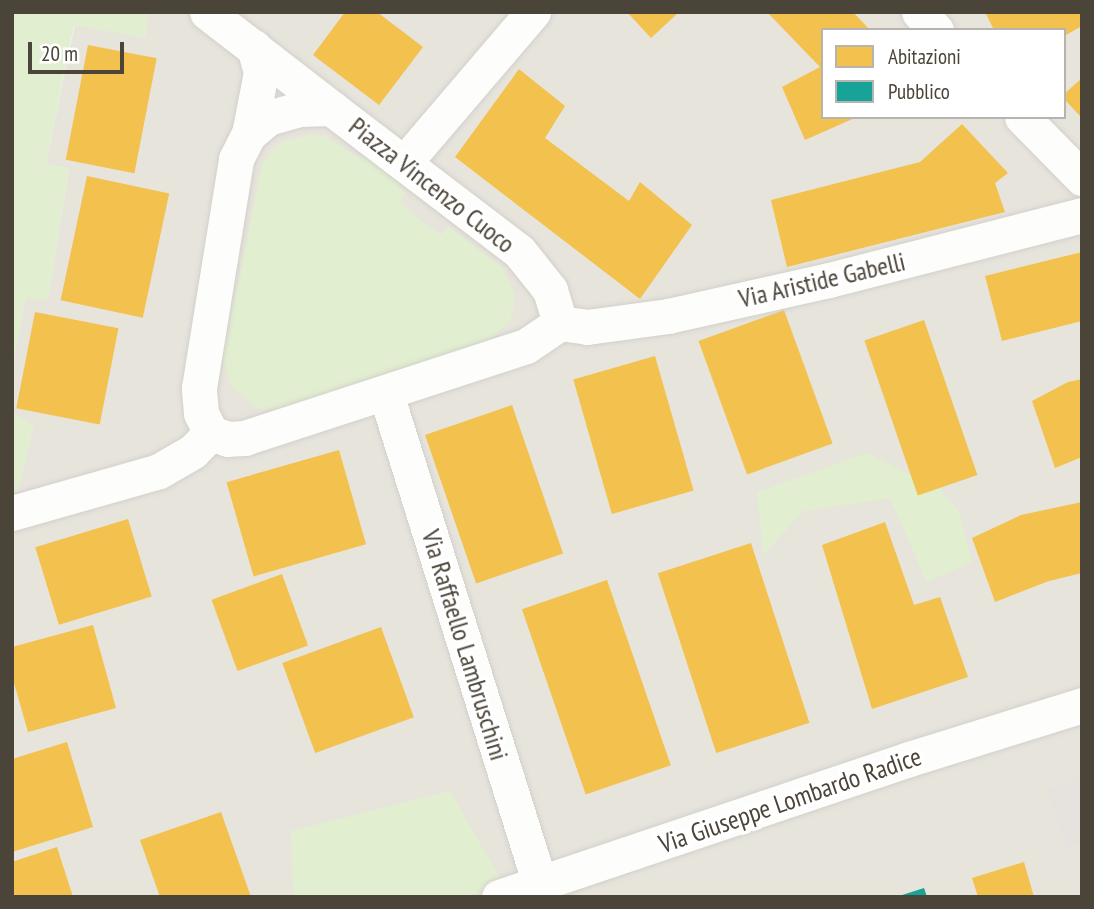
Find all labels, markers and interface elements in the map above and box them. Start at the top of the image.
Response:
scale bar [32,28,128,72]
legend [821,28,1066,119]
text: 20 m [41,40,78,67]
text: Abitazioni [888,43,961,70]
text: Pubblico [888,78,950,105]
street label: Piazza Vincenzo Cuoco [343,110,521,260]
street label: Via Aristide Gabelli [735,246,909,314]
street label: Via Raffaello Lambruschini [415,526,515,764]
street label: Via Giuseppe Lombardo Radice [655,740,925,860]

